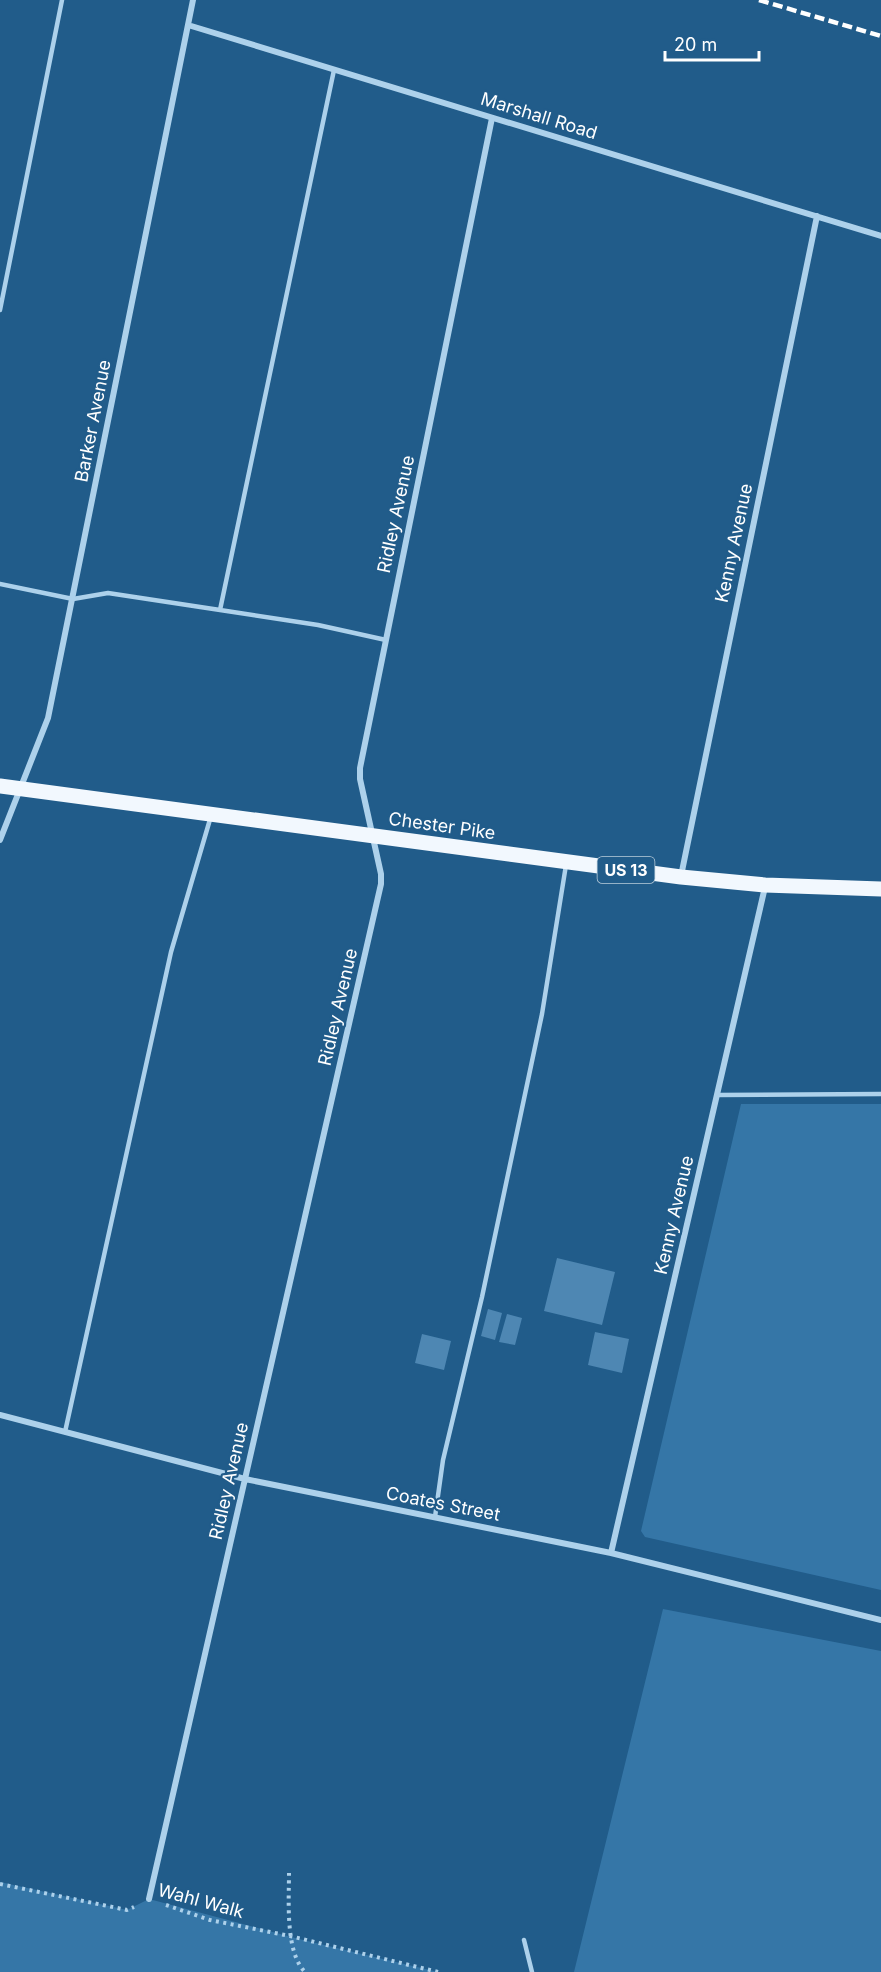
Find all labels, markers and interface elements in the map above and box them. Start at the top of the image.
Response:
scale bar [665,24,760,62]
text: 20 m [674,34,717,55]
street label: Marshall Road [478,88,600,143]
street label: Barker Avenue [70,358,115,484]
street label: Ridley Avenue [373,453,418,575]
street label: Kenny Avenue [711,481,756,604]
street label: Chester Pike [387,808,497,843]
road number: US 13 [598,857,654,883]
street label: Ridley Avenue [314,946,361,1068]
street label: Kenny Avenue [650,1153,697,1276]
street label: Ridley Avenue [205,1420,252,1542]
street label: Coates Street [384,1482,502,1525]
street label: Wahl Walk [156,1879,247,1922]

